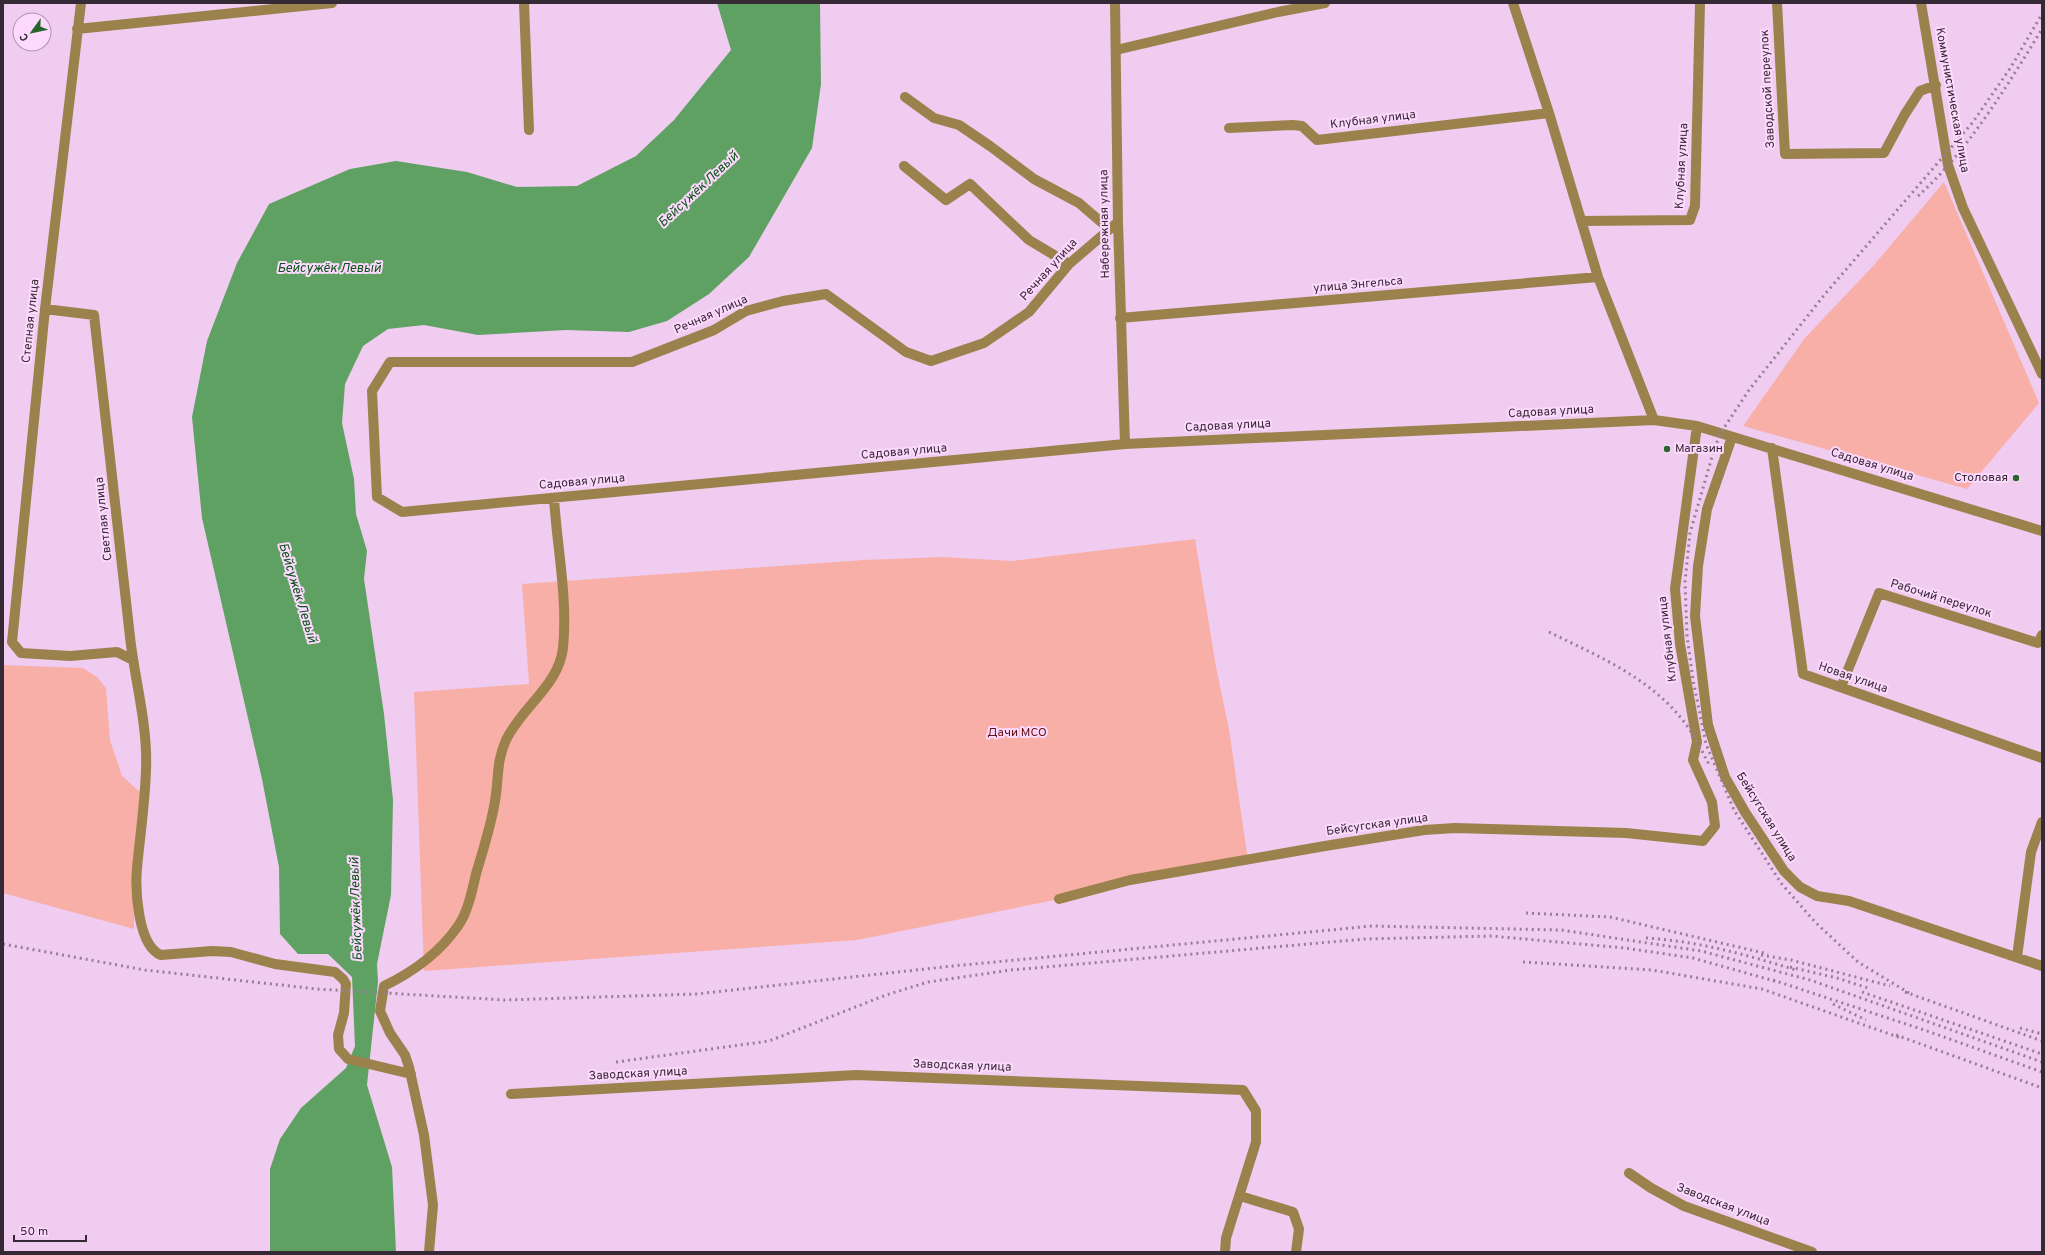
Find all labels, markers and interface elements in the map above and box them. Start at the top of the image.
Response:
north arrow [12,12,52,52]
street label: Коммунистическая улица [1931,26,1973,174]
street label: Заводской переулок [1757,29,1779,149]
text: С [17,30,32,44]
street label: Клубная улица [1329,107,1417,133]
street label: Клубная улица [1672,123,1692,209]
water label: Бейсужёк Левый [656,148,743,231]
street label: Набережная улица [1096,169,1114,279]
street label: Речная улица [1017,235,1081,305]
water label: Бейсужёк Левый [277,261,381,277]
street label: улица Энгельса [1312,273,1404,297]
street label: Степная улица [19,278,43,364]
street label: Речная улица [672,292,750,338]
street label: Садовая улица [1508,402,1594,422]
street label: Садовая улица [1185,416,1271,436]
street label: Садовая улица [860,440,948,464]
place label: Магазин [1675,441,1723,457]
marker: Магазин [1662,444,1672,454]
street label: Садовая улица [1828,445,1916,485]
street label: Садовая улица [538,470,626,494]
place label: Столовая [1954,470,2008,486]
marker: Столовая [2011,473,2021,483]
street label: Светлая улица [92,476,116,562]
water label: Бейсужёк Левый [274,541,320,645]
street label: Рабочий переулок [1888,576,1994,622]
street label: Клубная улица [1655,595,1681,683]
street label: Новая улица [1816,659,1890,697]
park label: Дачи МСО [987,725,1047,741]
street label: Бейсугская улица [1732,769,1800,865]
street label: Бейсугская улица [1325,810,1429,840]
water label: Бейсужёк Левый [347,856,367,961]
street label: Заводская улица [912,1056,1012,1076]
street label: Заводская улица [588,1063,688,1085]
street label: Заводская улица [1674,1180,1772,1230]
scale bar [14,1217,86,1243]
text: 50 m [20,1224,48,1240]

